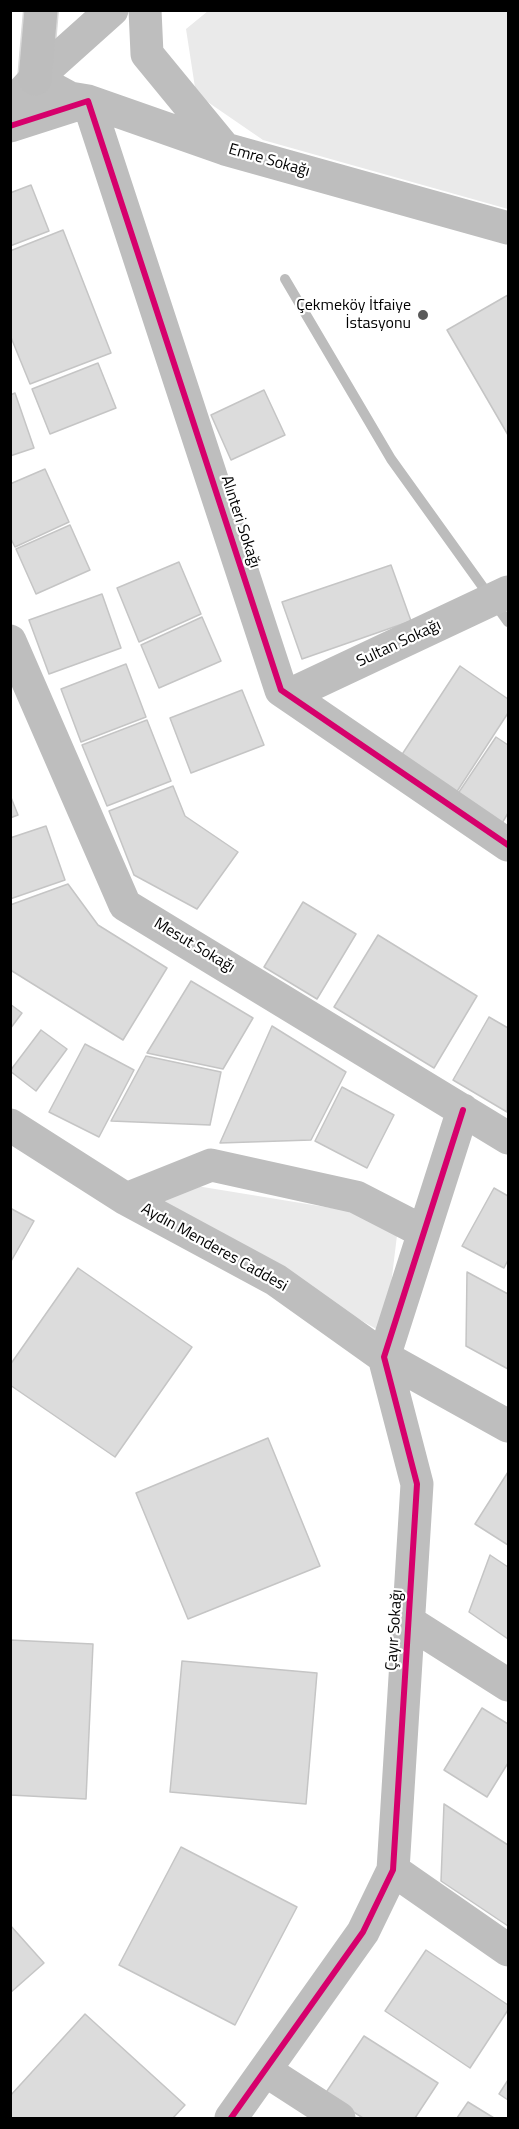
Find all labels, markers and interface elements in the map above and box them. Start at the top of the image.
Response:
street label: Emre Sokağı [226,140,312,182]
place label: Çekmeköy İtfaiye İstasyonu [296,296,411,334]
marker: Çekmeköy İtfaiye İstasyonu [416,308,430,322]
street label: Alınteri Sokağı [216,473,264,571]
street label: Sultan Sokağı [354,616,444,672]
street label: Mesut Sokağı [150,914,238,978]
street label: Aydın Menderes Caddesi [137,1200,291,1296]
street label: Çayır Sokağı [383,1589,407,1671]

